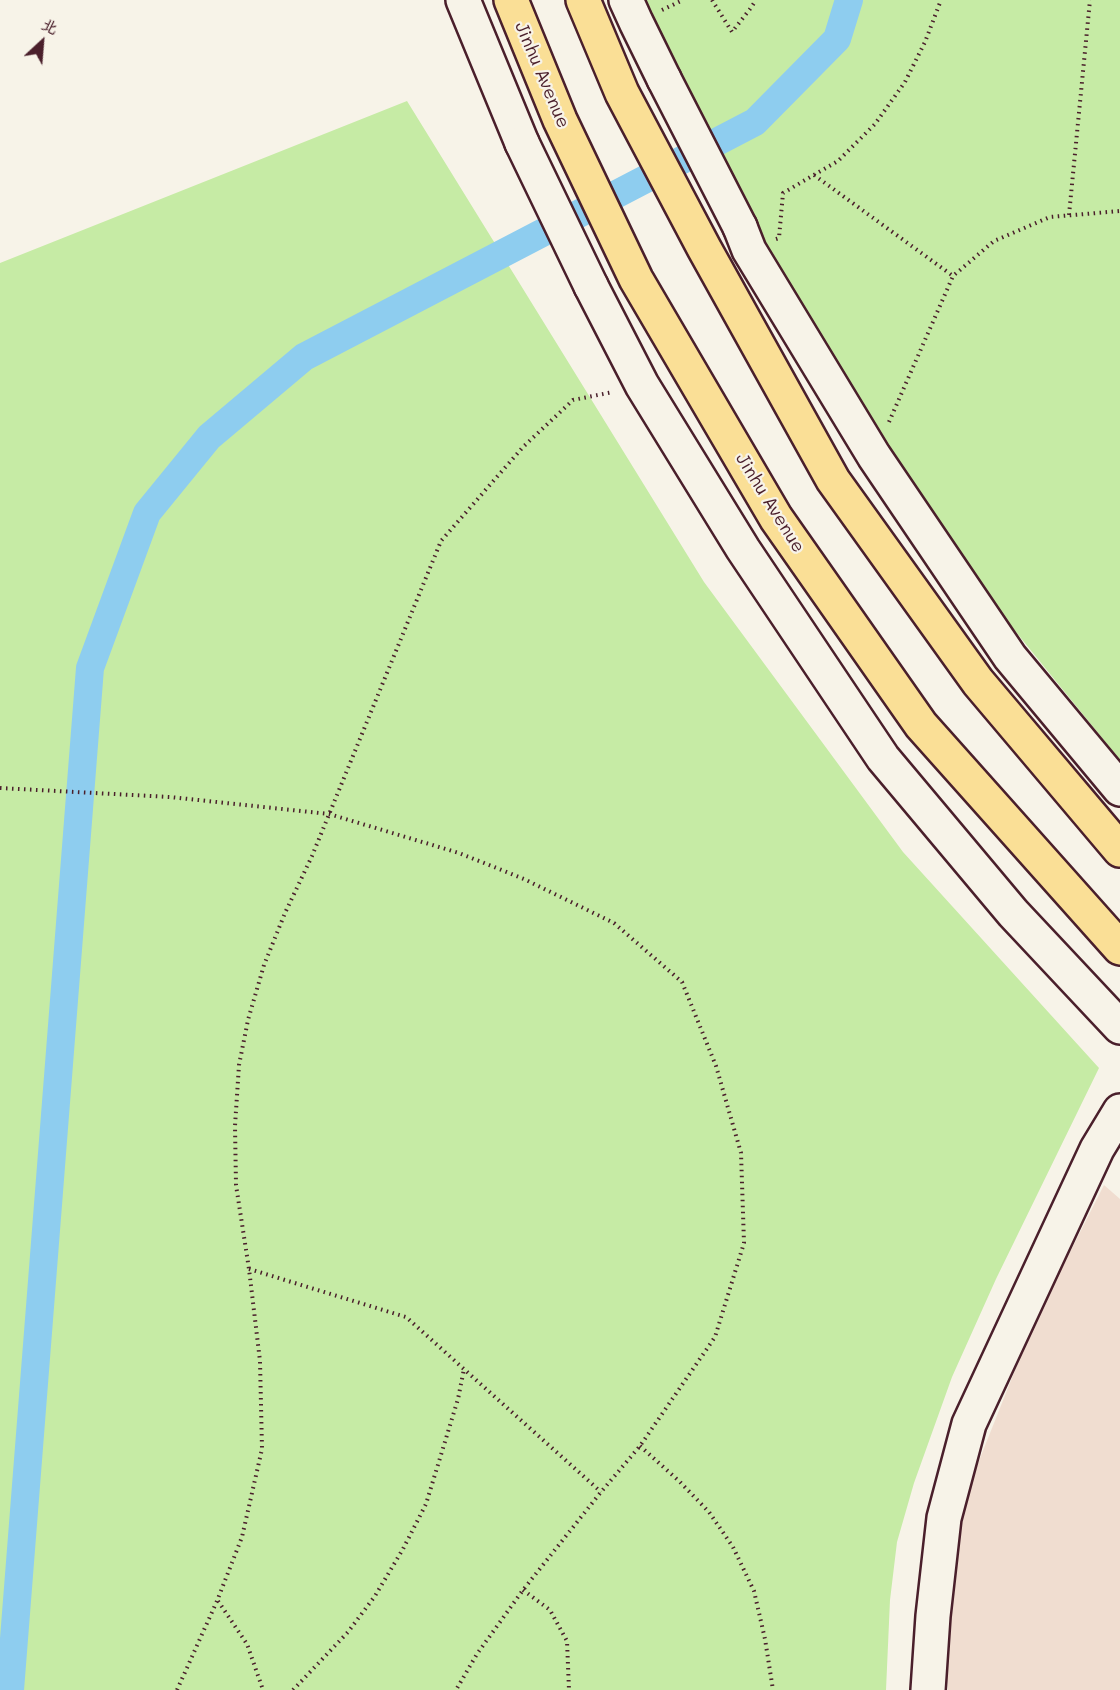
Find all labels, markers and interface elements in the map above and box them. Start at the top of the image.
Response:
north arrow [12,12,72,72]
text: 北 [38,12,62,38]
street label: Jinhu Avenue [510,19,574,131]
street label: Jinhu Avenue [731,449,809,557]

